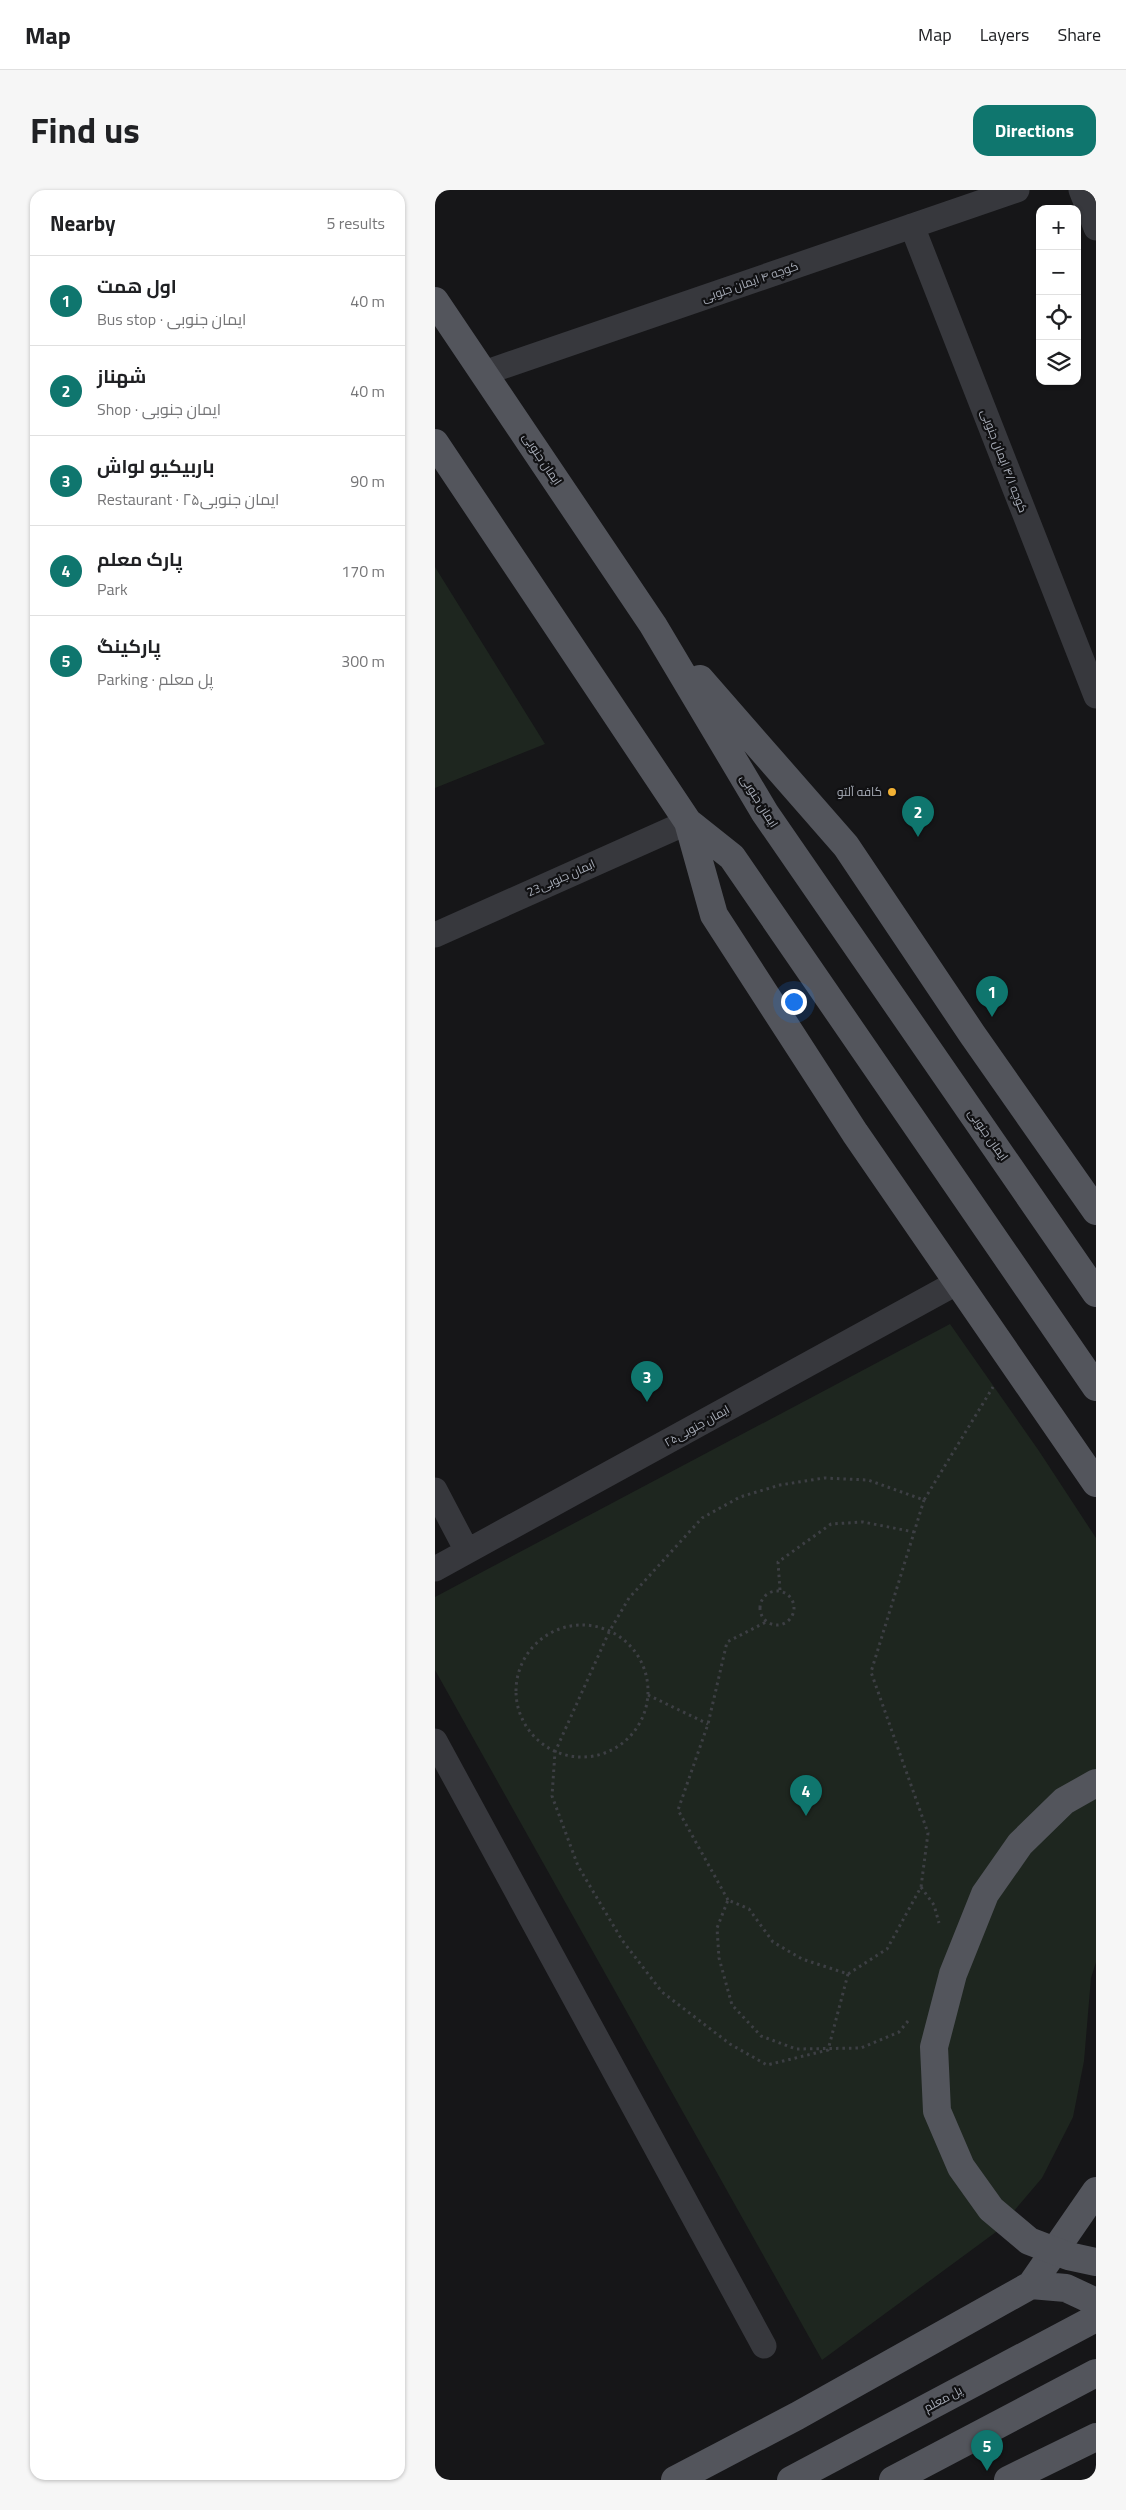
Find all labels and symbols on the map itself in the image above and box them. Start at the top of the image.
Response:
street label: کوچه ۴ ایمان جنوبی [699,256,801,307]
street label: کوچه ۴/۱ ایمان جنوبی [976,406,1033,515]
street label: ایمان جنوبی [518,429,567,489]
street label: ایمان جنوبی [736,770,783,831]
place label: کافه آلتو [837,782,882,801]
marker: کافه آلتو [886,786,898,798]
pin: 2 [902,796,934,837]
street label: 23ایمان جنوبی [524,854,598,901]
pin: 1 [976,976,1008,1017]
your location [781,989,807,1015]
street label: ایمان جنوبی [964,1105,1013,1165]
pin: 3 [631,1361,663,1402]
street label: ایمان جنوبی۲۵ [660,1400,733,1451]
pin: 4 [790,1775,822,1816]
street label: پل معلم [920,2380,966,2417]
pin: 5 [971,2430,1003,2471]

